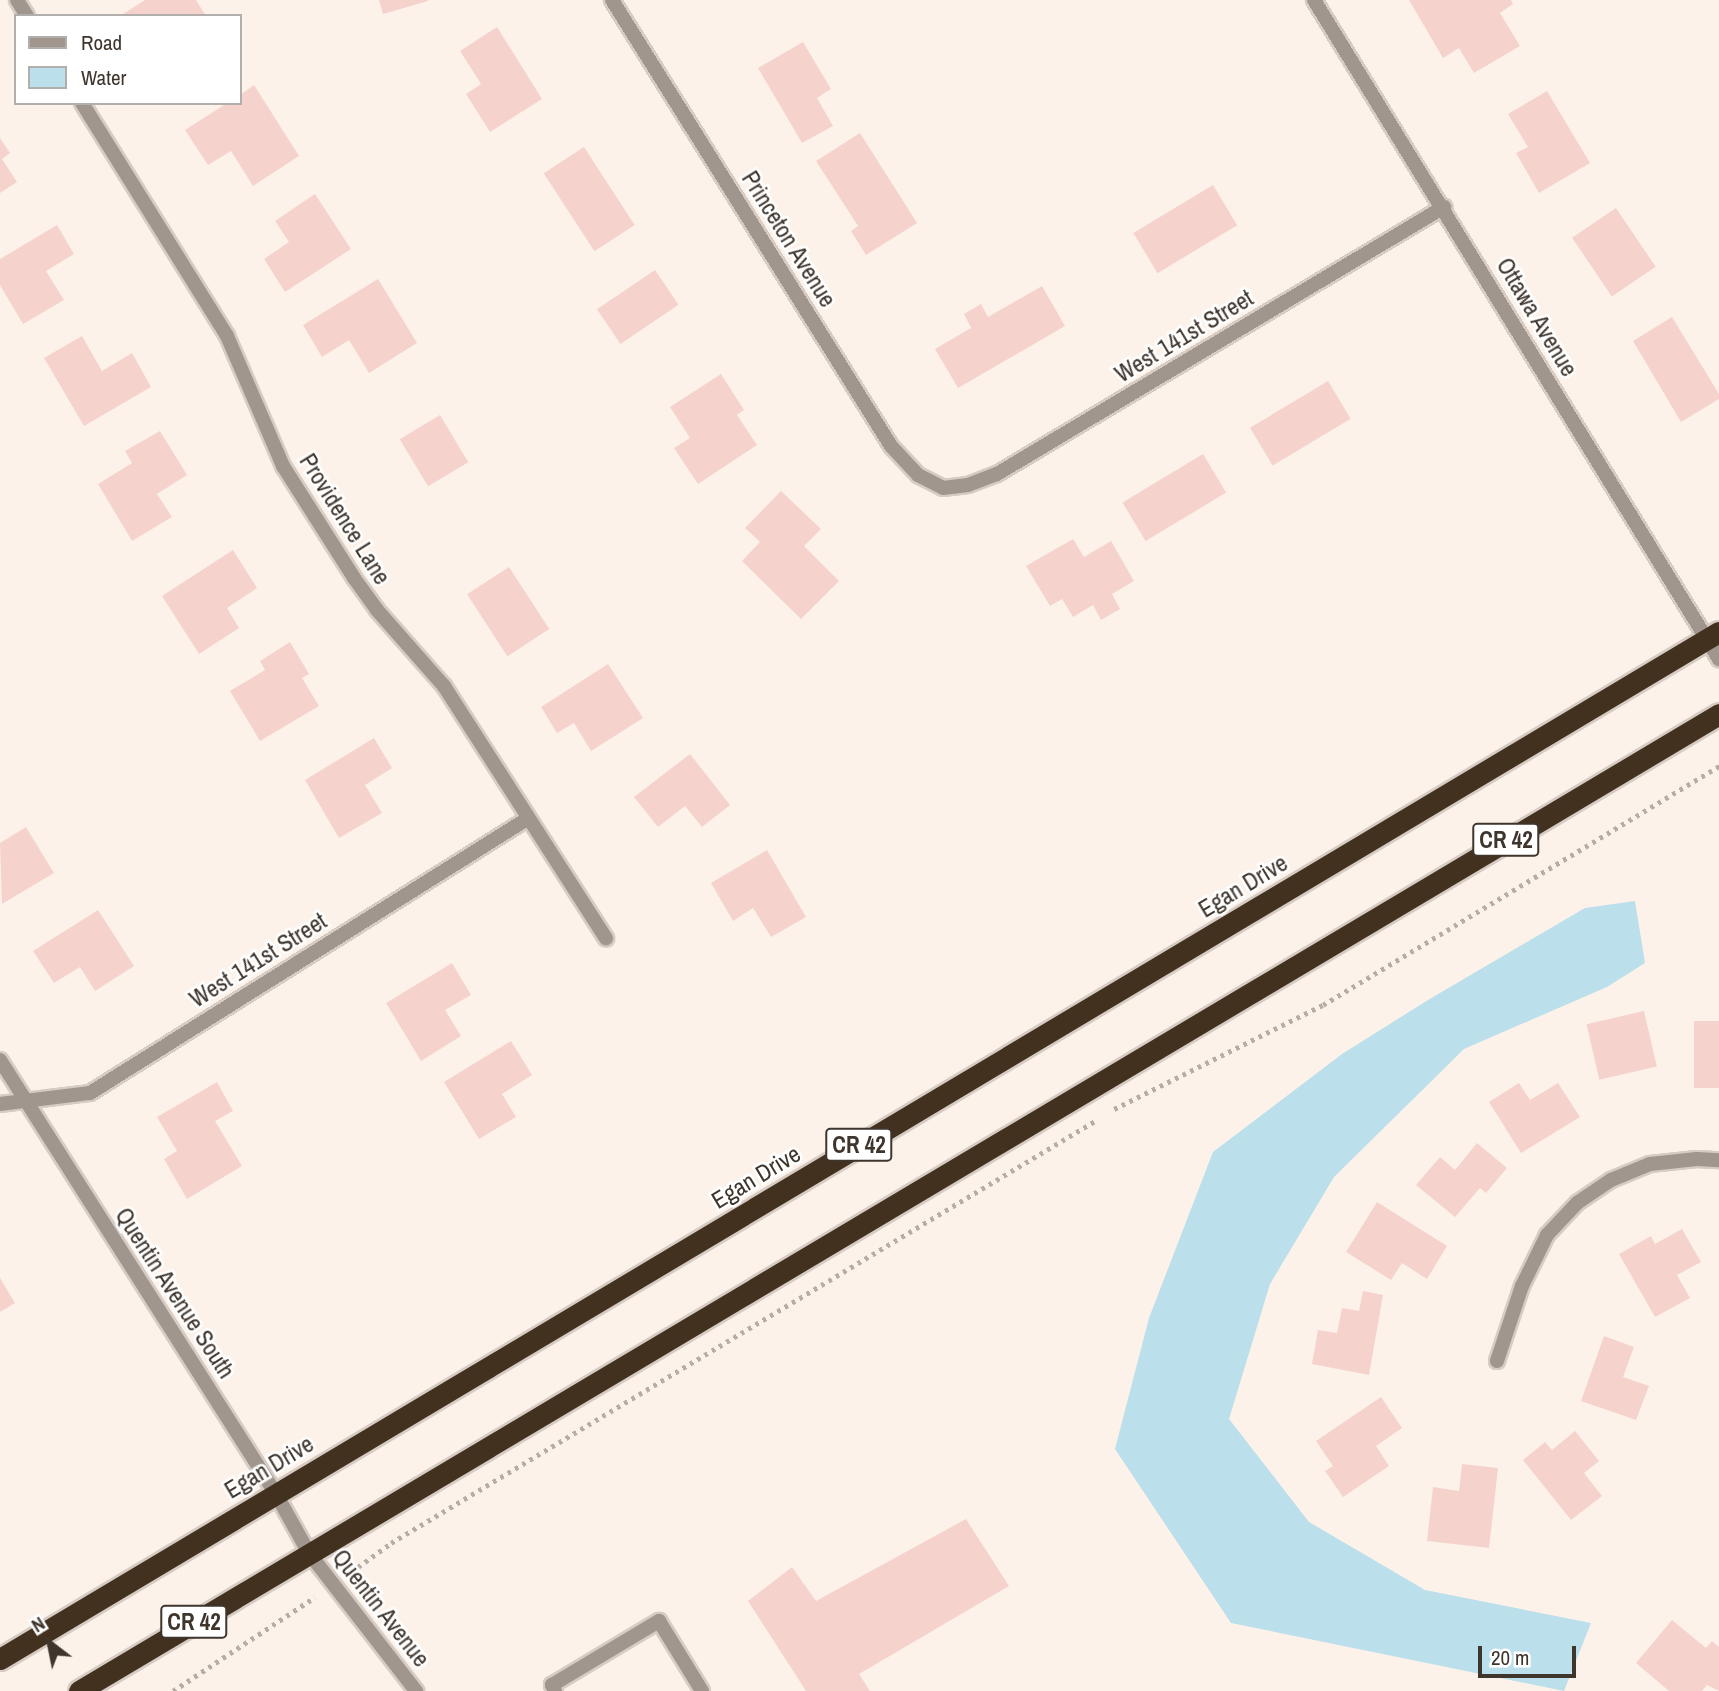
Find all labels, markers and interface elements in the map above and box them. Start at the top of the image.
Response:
legend [14,14,242,105]
text: Road [81,28,122,57]
text: Water [81,63,126,92]
street label: Princeton Avenue [735,165,843,313]
street label: Ottawa Avenue [1490,252,1584,382]
street label: West 141st Street [1110,283,1258,389]
street label: Providence Lane [293,448,397,590]
road number: CR 42 [1471,820,1541,860]
street label: Egan Drive [1193,848,1293,924]
street label: West 141st Street [184,906,332,1014]
road number: CR 42 [824,1126,894,1164]
street label: Egan Drive [706,1139,806,1215]
street label: Quentin Avenue South [109,1202,241,1384]
street label: Egan Drive [219,1429,319,1505]
street label: Quentin Avenue [326,1543,436,1673]
road number: CR 42 [159,1602,229,1642]
north arrow [14,1607,84,1677]
text: N [26,1610,50,1638]
scale bar [1481,1632,1579,1676]
text: 20 m [1491,1643,1529,1672]

